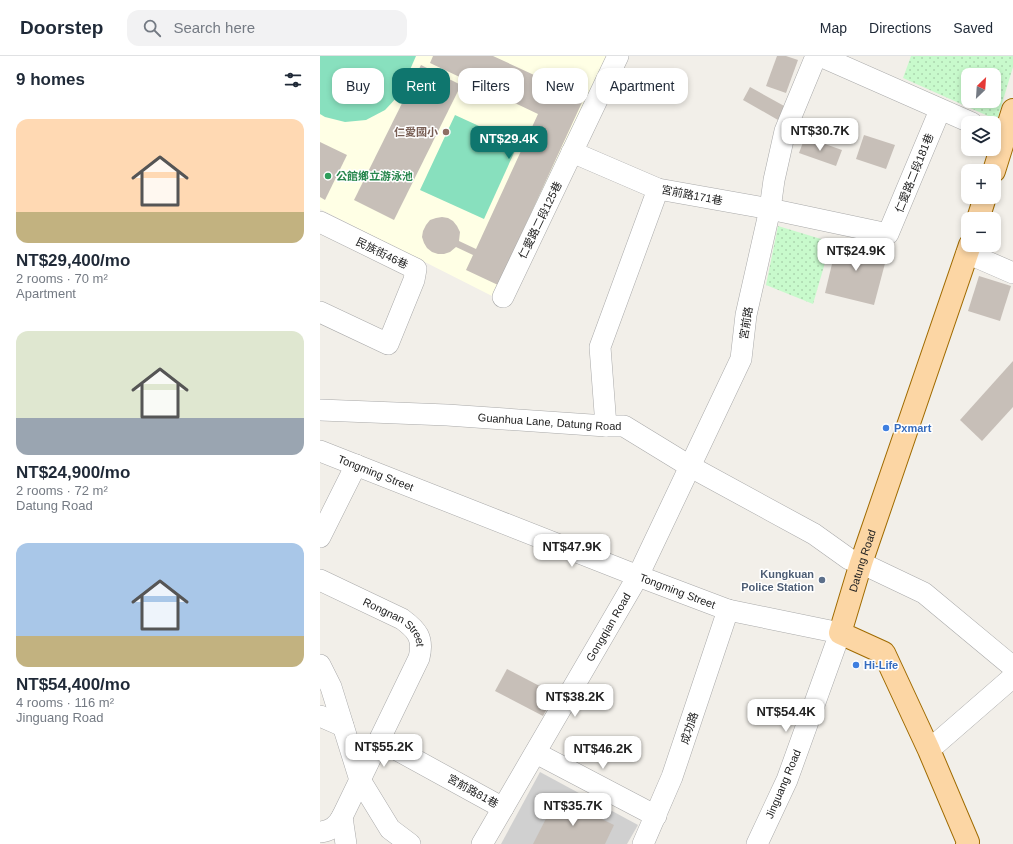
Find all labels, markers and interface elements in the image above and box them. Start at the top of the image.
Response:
search box [127,10,407,46]
text: Doorstep [20,17,103,38]
icon: search [141,17,163,39]
text: Search here [173,19,255,36]
text: Map [820,20,847,36]
text: Directions [869,20,931,36]
text: Saved [953,20,993,36]
chip: Buy [332,68,384,104]
chip: Rent [392,68,450,104]
chip: Filters [458,68,524,104]
chip: New [532,68,588,104]
chip: Apartment [596,68,688,104]
north arrow [961,68,1001,108]
map controls [961,68,1001,252]
icon: filters [282,69,304,91]
text: 9 homes [16,70,85,89]
button: layers [961,116,1001,156]
pin: NT$30.7K [779,118,861,152]
text: NT$30.7K [790,123,850,138]
place label: 仁愛國小 [394,126,438,138]
pin: NT$29.4K [468,126,550,160]
marker: 仁愛國小 [441,127,451,137]
text: NT$29.4K [479,131,539,146]
street label: 仁愛路二段181巷 [893,132,935,214]
icon: home [124,145,196,217]
button: + [961,164,1001,204]
place label: 公館鄉立游泳池 [336,170,413,182]
marker: 公館鄉立游泳池 [323,171,333,181]
street label: 仁愛路二段125巷 [516,179,564,261]
street label: 宮前路171巷 [660,183,724,207]
button: − [961,212,1001,252]
street label: 民族街46巷 [354,235,410,271]
pin: NT$24.9K [815,238,897,272]
text: NT$24.9K [826,243,886,258]
text: NT$29,400/mo [16,251,130,270]
text: 2 rooms · 70 m² [16,271,108,286]
text: Apartment [16,286,76,301]
street label: 宮前路 [737,306,755,340]
icon: home [124,357,196,429]
street label: Guanhua Lane, Datung Road [477,411,621,432]
place label: Pxmart [894,422,932,434]
marker: Pxmart [881,423,891,433]
street label: Tongming Street [336,453,415,493]
text: NT$24,900/mo [16,463,130,482]
text: 2 rooms · 72 m² [16,483,108,498]
text: Datung Road [16,498,93,513]
street label: Datung Road [847,528,878,593]
pin: NT$47.9K [531,534,613,568]
text: NT$47.9K [542,539,602,554]
place label: Kungkuan Police Station [741,568,814,593]
icon: home [124,569,196,641]
street label: Tongming Street [638,571,717,611]
marker: Kungkuan Police Station [817,575,827,585]
street label: Gongqian Road [584,591,633,663]
street label: Rongnan Street [361,595,427,647]
place label: Hi-Life [864,659,898,671]
marker: Hi-Life [851,660,861,670]
text: NT$54,400/mo [16,675,130,694]
pin: NT$38.2K [534,684,616,718]
text: NT$38.2K [545,689,605,704]
text: 4 rooms · 116 m² [16,695,114,710]
pin: NT$54.4K [745,699,827,733]
text: NT$54.4K [756,704,816,719]
text: Jinguang Road [16,710,103,725]
street label: 成功路 [678,710,700,746]
pin: NT$55.2K [343,734,425,768]
pin: NT$46.2K [562,736,644,770]
text: NT$55.2K [354,739,414,754]
text: NT$46.2K [573,741,633,756]
street label: Jinguang Road [763,748,803,820]
street label: 宮前路81巷 [445,772,501,810]
pin: NT$35.7K [532,793,614,827]
text: NT$35.7K [543,798,603,813]

